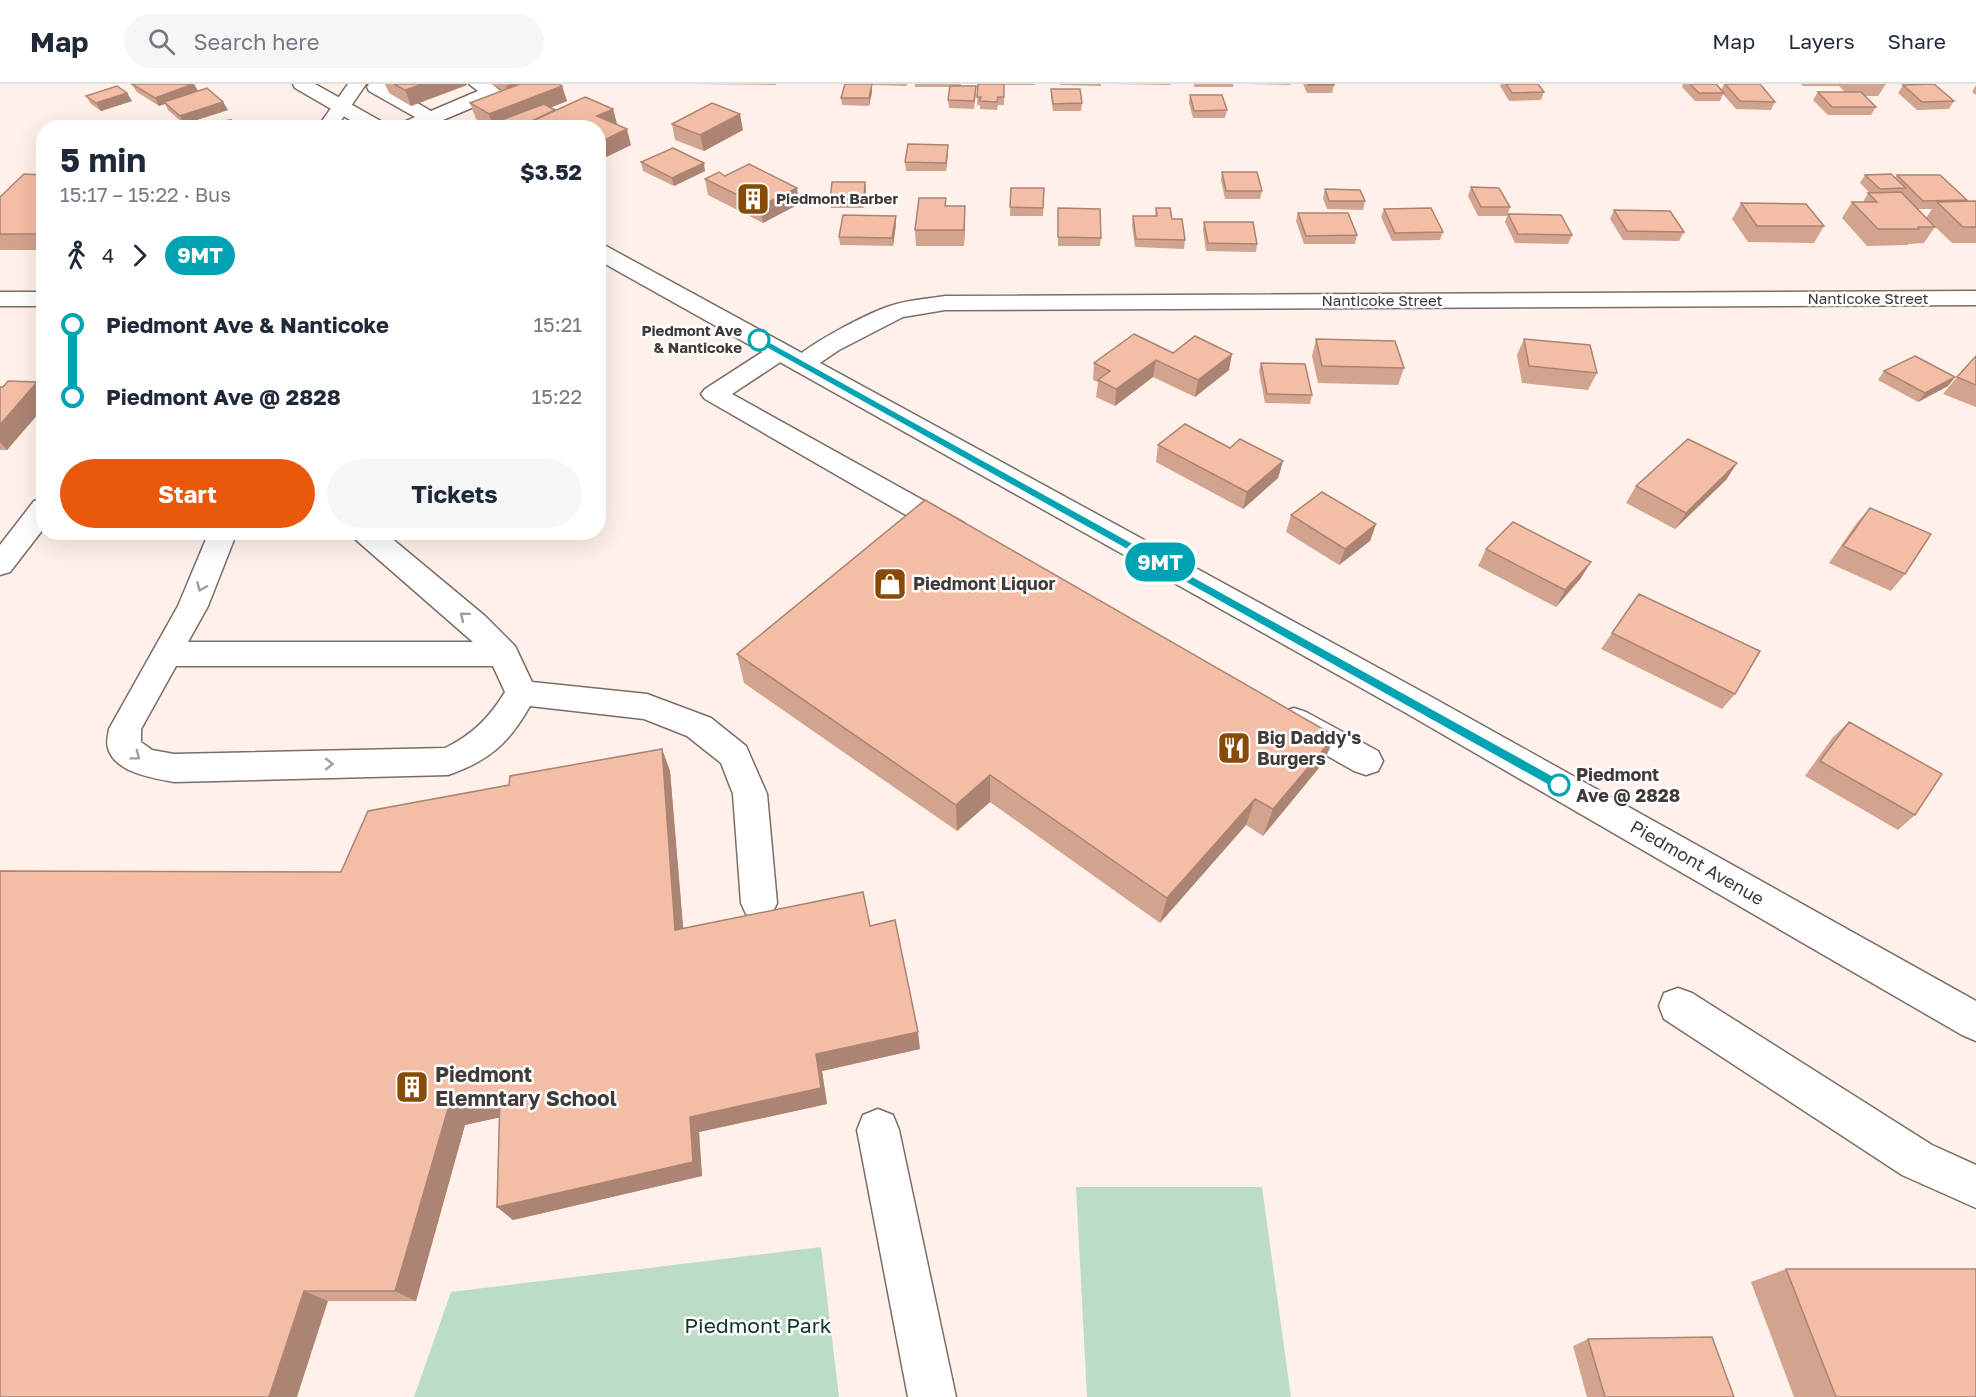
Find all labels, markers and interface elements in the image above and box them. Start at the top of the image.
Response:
search box [124,14,544,68]
text: Map [30,25,88,58]
icon: search [145,25,178,58]
text: Search here [193,28,319,55]
text: Map [1712,28,1755,54]
text: Layers [1788,28,1855,54]
text: Share [1888,28,1946,54]
text: 5 min [60,140,146,179]
text: $3.52 [520,158,582,185]
building icon: Piedmont Barber [735,181,771,217]
text: 15:17 – 15:22 · Bus [60,182,231,206]
place label: Piedmont Barber [776,189,898,207]
icon: walk [60,239,93,272]
icon: forward [123,239,156,272]
text: 9MT [177,242,223,268]
text: 4 [102,243,114,267]
street label: Nanticoke Street [1807,289,1929,307]
street label: Nanticoke Street [1321,291,1443,309]
text: Piedmont Ave & Nanticoke [106,311,389,338]
text: 15:21 [533,312,582,336]
place label: Piedmont Ave & Nanticoke [641,321,742,356]
marker: Piedmont Ave & Nanticoke [748,329,770,351]
text: Piedmont Ave @ 2828 [106,383,341,410]
text: 15:22 [532,384,582,408]
button: Start [60,459,315,528]
button: Tickets [327,459,582,528]
line badge: 9MT [1126,542,1194,582]
text: 9MT [1137,549,1183,575]
shop icon: Piedmont Liquor [872,566,908,602]
place label: Piedmont Liquor [913,572,1056,594]
one-way arrow [197,580,209,591]
one-way arrow [460,612,471,623]
place label: Big Daddy's Burgers [1257,726,1361,769]
restaurant icon: Big Daddy's Burgers [1216,730,1252,766]
one-way arrow [130,749,141,760]
one-way arrow [324,757,333,770]
place label: Piedmont Ave @ 2828 [1576,763,1680,806]
marker: Piedmont Ave @ 2828 [1548,774,1570,796]
street label: Piedmont Avenue [1627,815,1768,909]
place label: Piedmont Elemntary School [435,1061,617,1111]
building icon: Piedmont Elemntary School [394,1069,430,1105]
park label: Piedmont Park [684,1312,832,1338]

